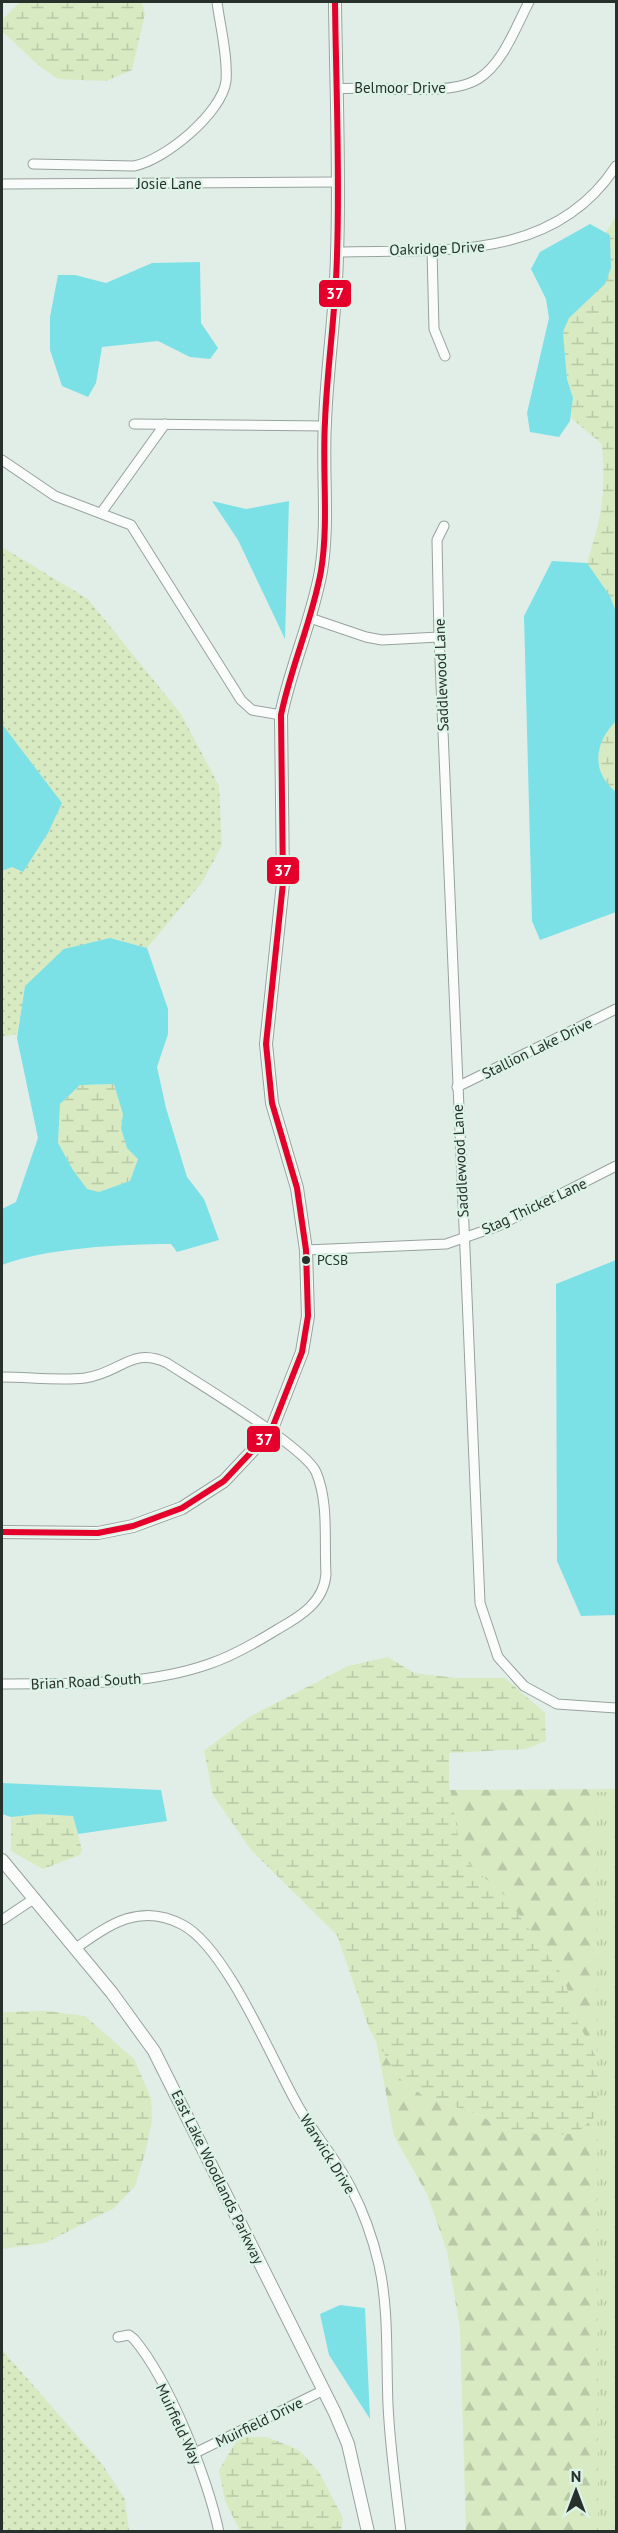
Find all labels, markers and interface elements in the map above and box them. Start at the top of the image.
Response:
street label: Belmoor Drive [354,78,446,97]
street label: Josie Lane [135,174,202,193]
street label: Oakridge Drive [389,237,485,259]
line badge: 37 [318,279,352,308]
text: 37 [326,283,344,303]
street label: Saddlewood Lane [430,618,452,732]
line badge: 37 [266,856,300,885]
text: 37 [274,860,292,880]
street label: Stallion Lake Drive [479,1013,595,1083]
street label: Saddlewood Lane [448,1104,472,1218]
street label: Stag Thicket Lane [478,1173,590,1239]
place label: PCSB [317,1251,348,1269]
marker: PCSB [300,1254,312,1266]
line badge: 37 [246,1425,281,1453]
text: 37 [255,1429,273,1449]
street label: Brian Road South [30,1669,142,1693]
street label: East Lake Woodlands Parkway [167,2087,269,2267]
street label: Warwick Drive [296,2111,360,2197]
street label: Muirfield Way [152,2380,206,2468]
street label: Muirfield Drive [212,2393,306,2451]
north arrow [546,2461,606,2521]
text: N [571,2466,581,2486]

